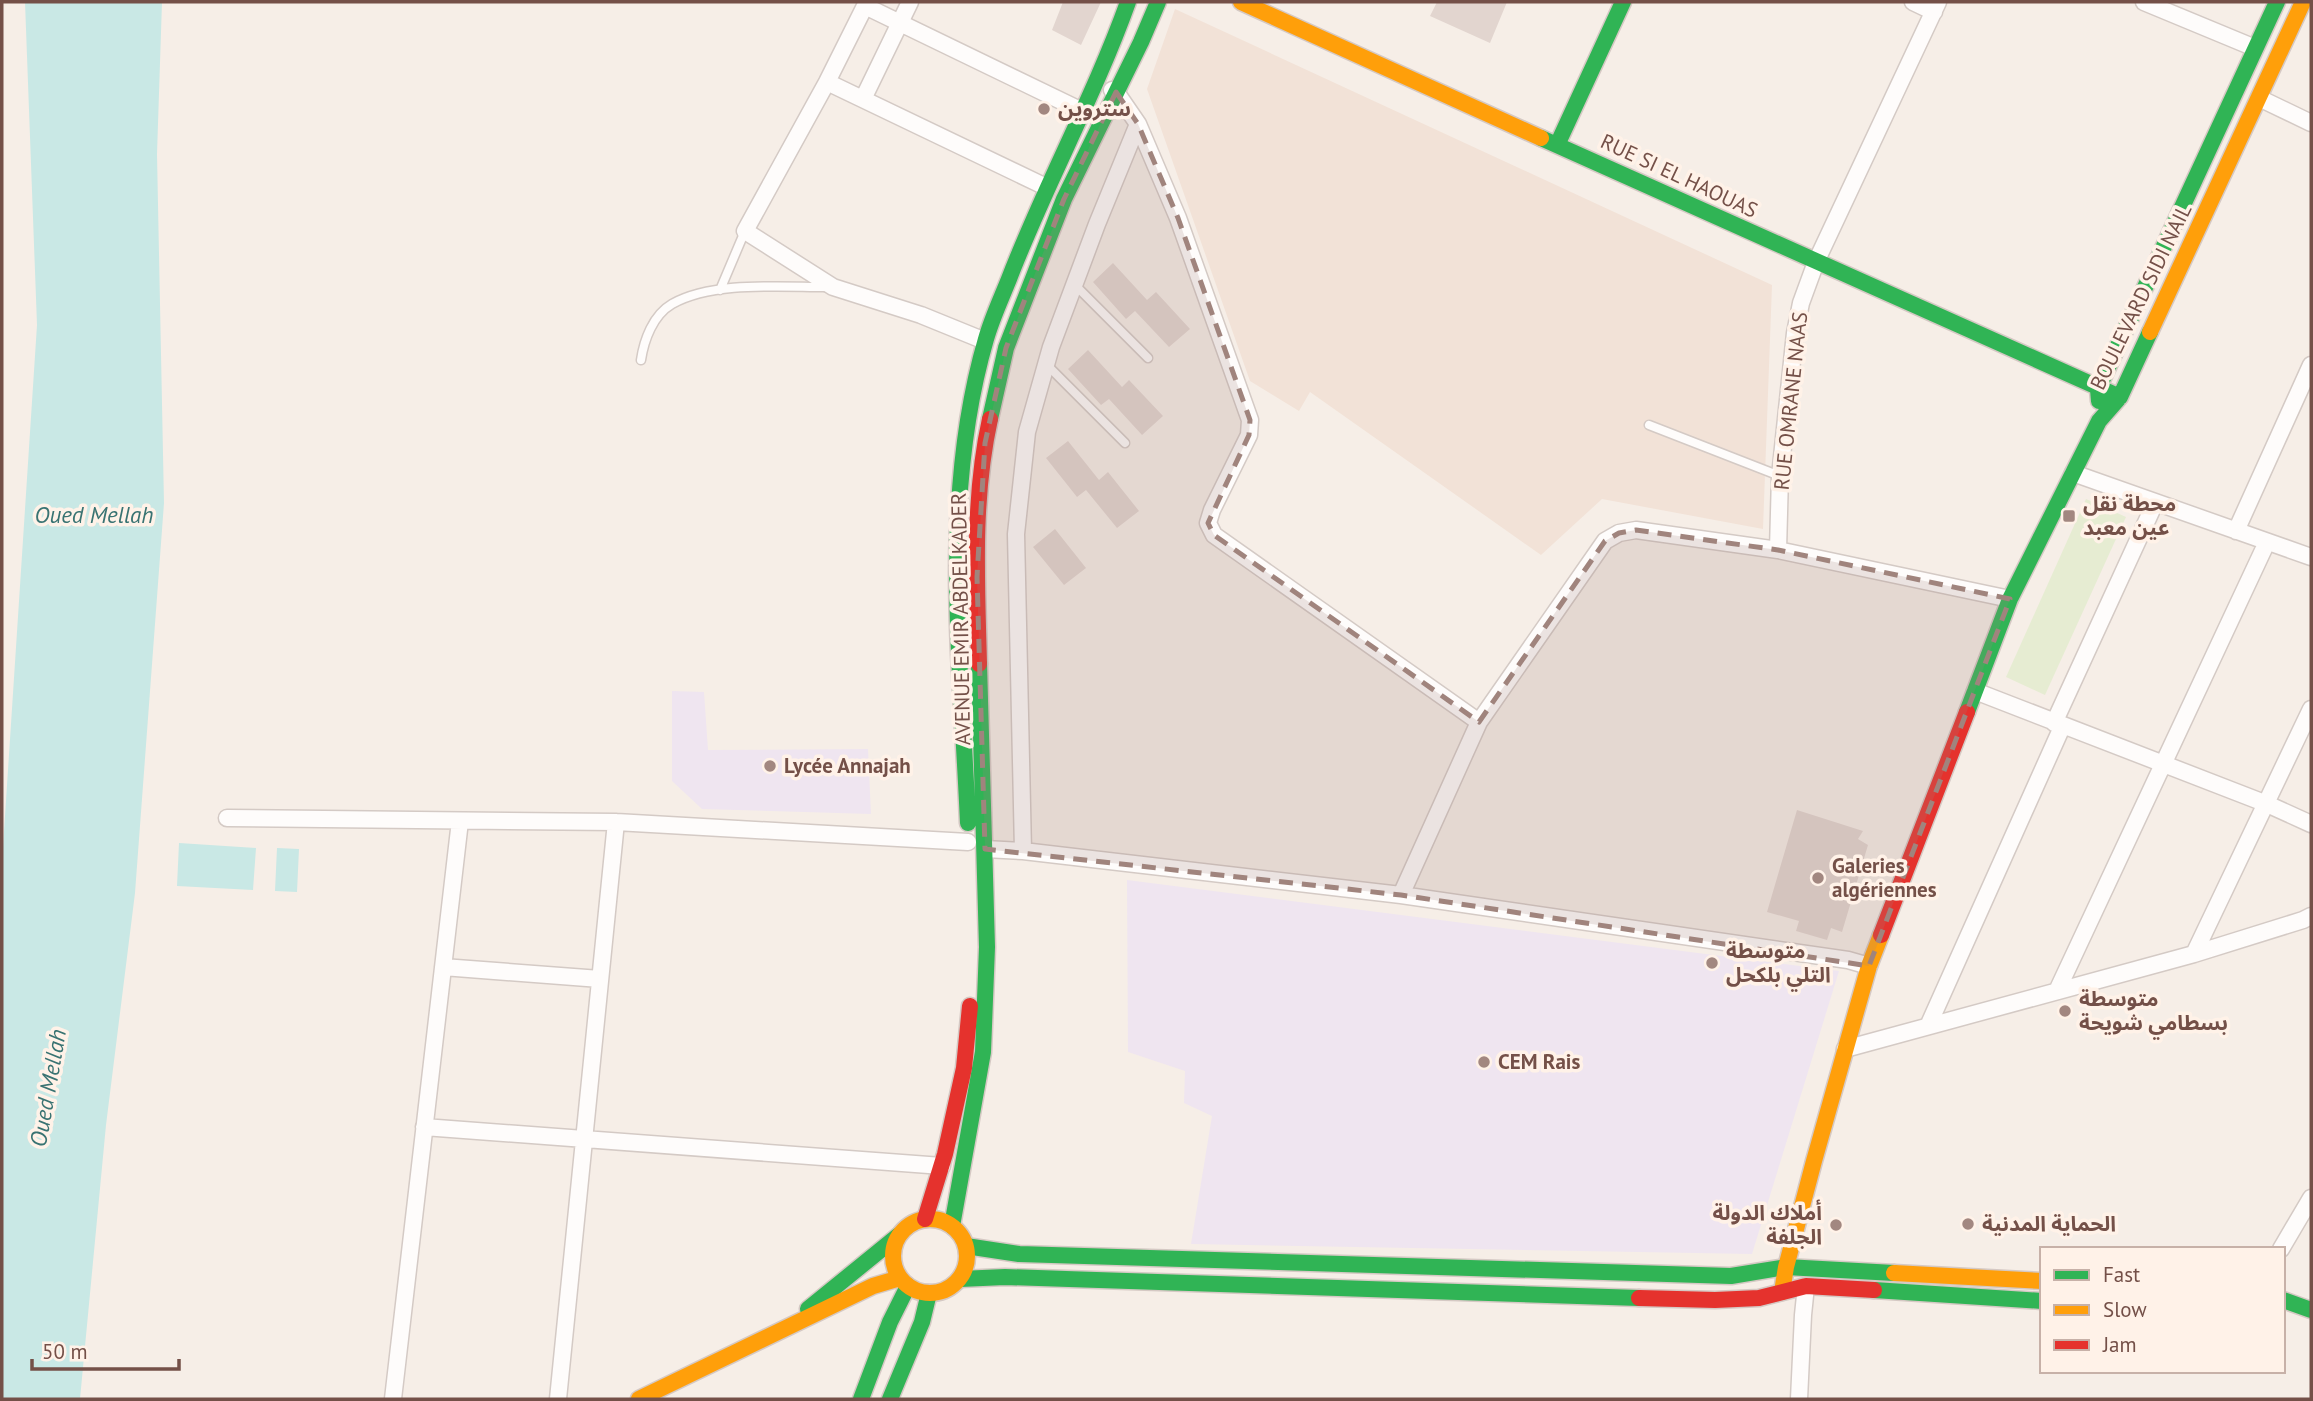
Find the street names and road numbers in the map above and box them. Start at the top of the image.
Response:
street label: RUE SI EL HAOUAS [1596,127,1762,224]
street label: BOULEVARD SIDI NAIL [2084,199,2197,394]
street label: RUE OMRANE NAAS [1768,310,1813,491]
street label: AVENUE EMIR ABDELKADER [945,492,976,746]

